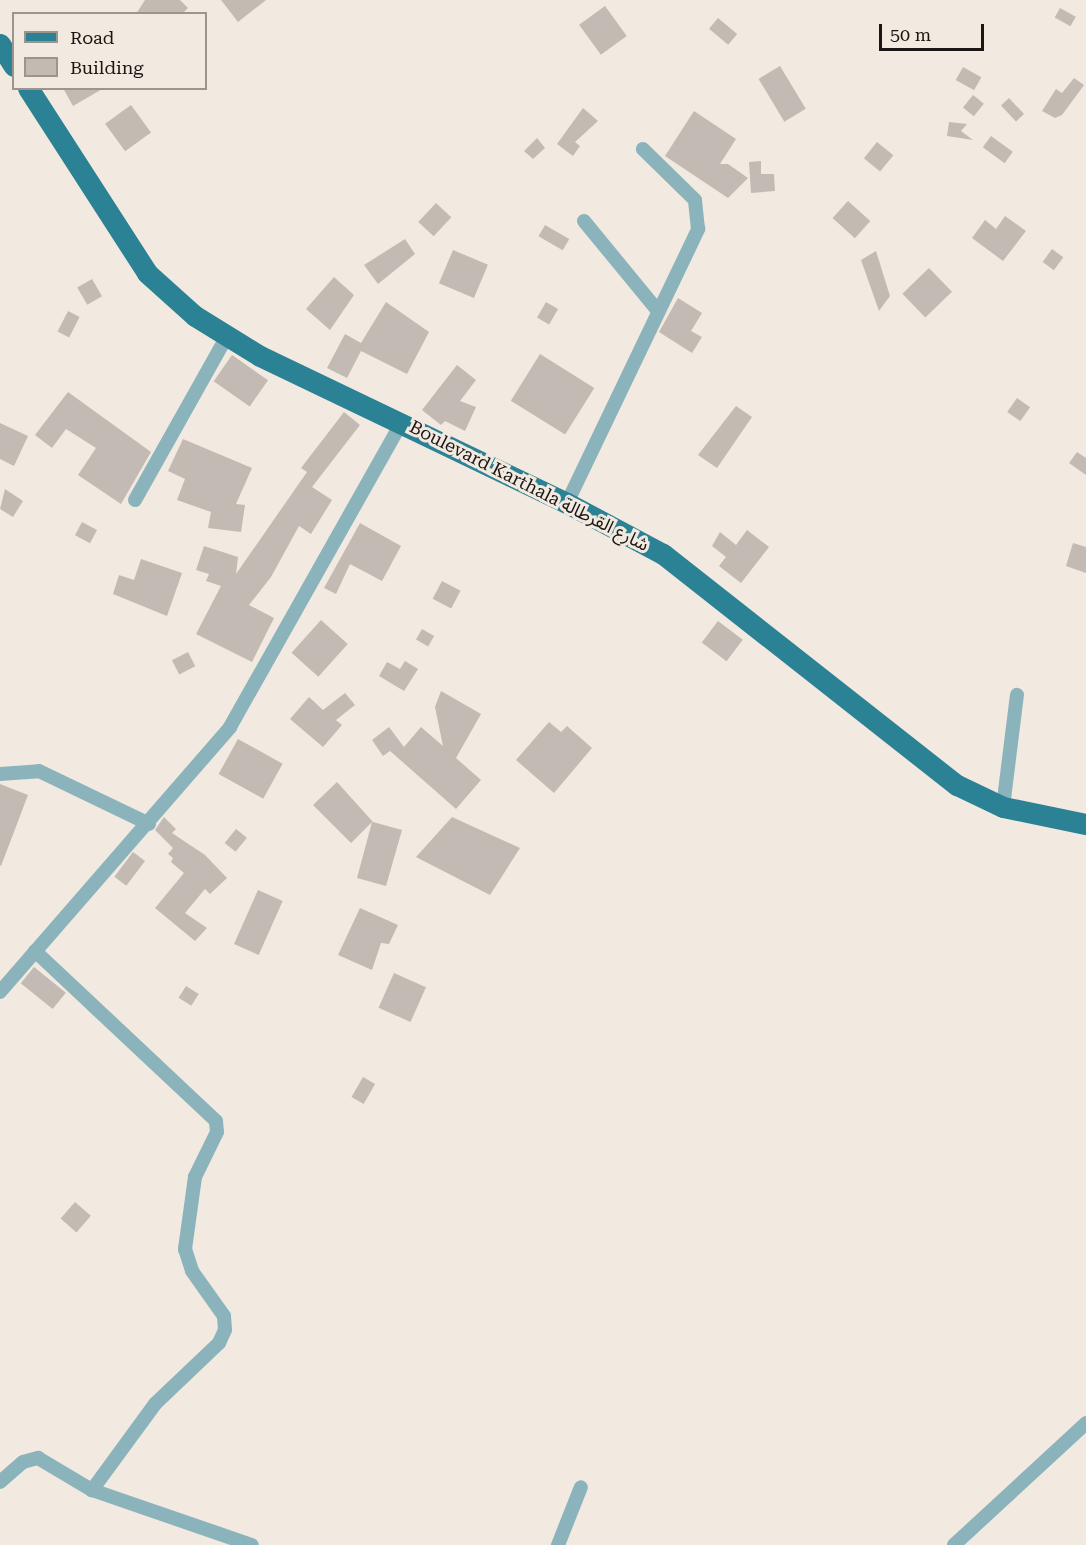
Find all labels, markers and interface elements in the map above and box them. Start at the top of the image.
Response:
legend [12,12,207,90]
scale bar [882,12,987,50]
text: 50 m [890,24,931,45]
text: Road [70,27,114,48]
text: Building [70,57,144,78]
street label: Boulevard Karthala شارع القرطالة [406,416,652,556]

